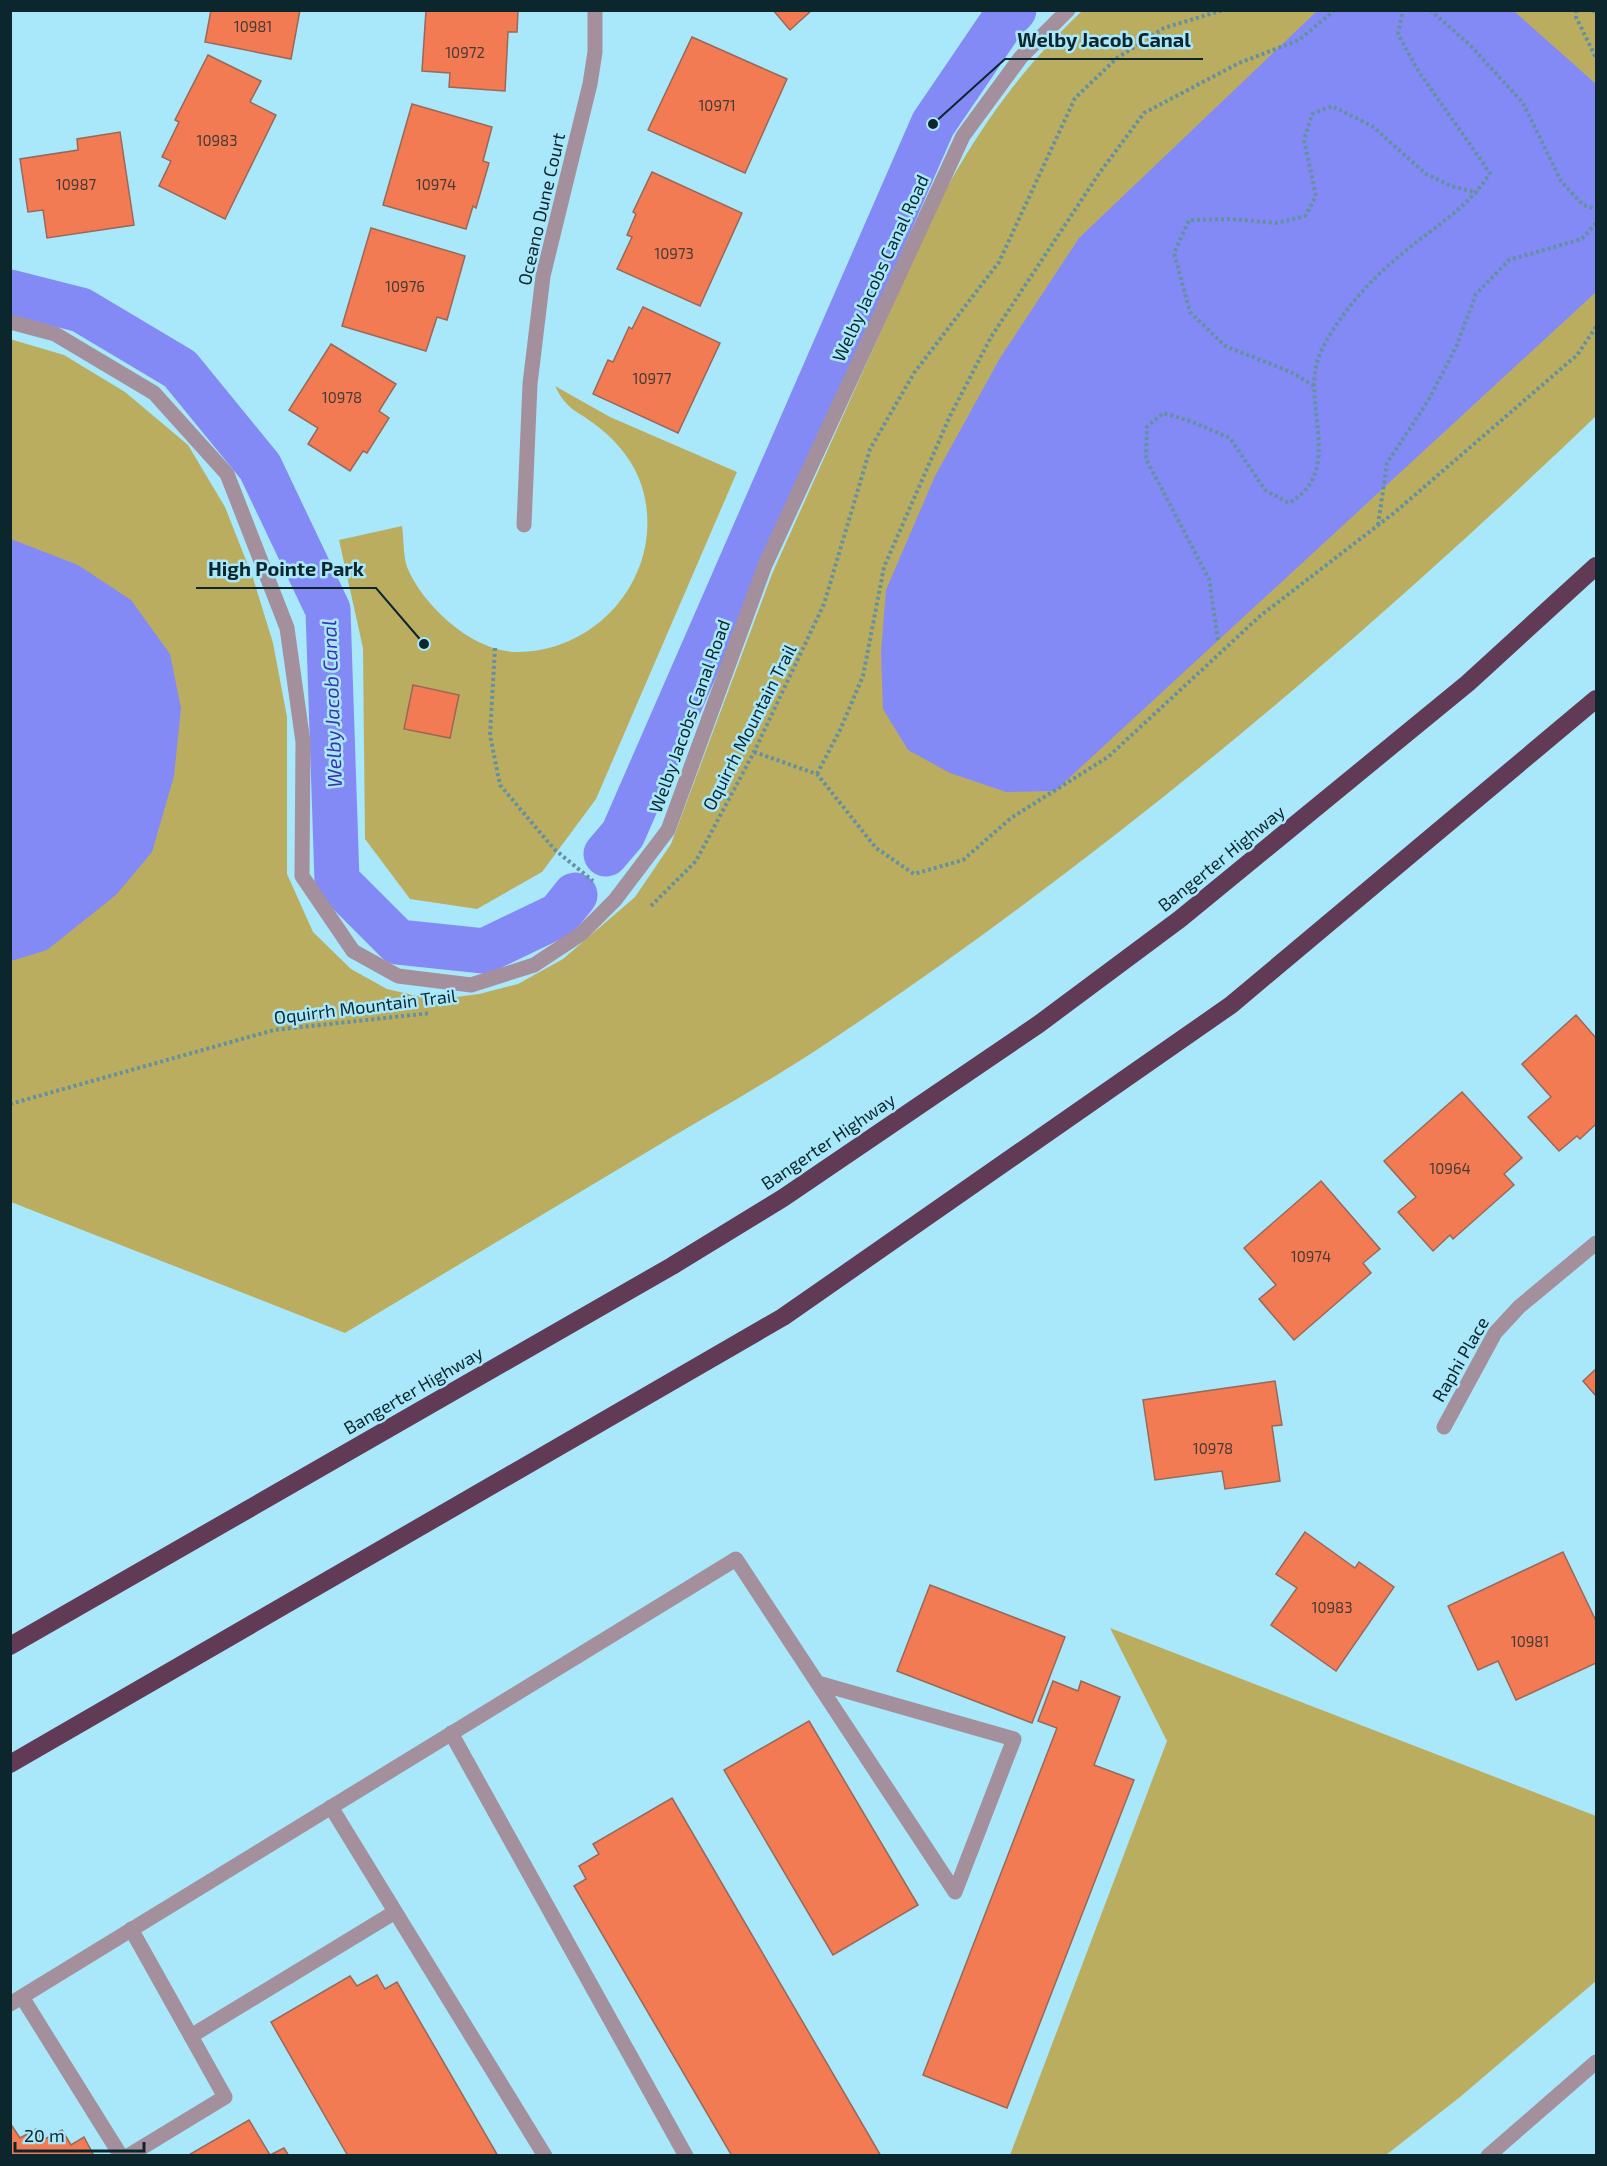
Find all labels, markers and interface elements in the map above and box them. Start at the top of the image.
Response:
house number: 10981 [234,17,272,35]
callout: Welby Jacob Canal [1005,21,1203,59]
text: Welby Jacob Canal [1017,27,1191,52]
house number: 10972 [445,43,485,61]
house number: 10971 [698,96,736,114]
street label: Oceano Dune Court [513,130,569,288]
house number: 10983 [196,131,238,149]
street label: Welby Jacobs Canal Road [827,171,933,365]
house number: 10987 [56,175,97,193]
house number: 10974 [416,175,456,193]
house number: 10973 [654,244,694,262]
house number: 10976 [385,277,425,295]
house number: 10977 [633,369,672,387]
house number: 10978 [322,388,362,406]
callout: High Pointe Park [196,550,376,588]
text: High Pointe Park [208,556,365,580]
street label: Welby Jacobs Canal Road [644,616,734,816]
water label: Welby Jacob Canal [316,620,347,788]
street label: Oquirrh Mountain Trail [698,640,801,814]
street label: Bangerter Highway [1153,800,1289,916]
street label: Oquirrh Mountain Trail [273,984,458,1028]
street label: Bangerter Highway [757,1088,900,1194]
house number: 10964 [1429,1159,1471,1177]
house number: 10974 [1291,1247,1331,1265]
street label: Raphi Place [1427,1313,1493,1405]
street label: Bangerter Highway [340,1341,487,1439]
house number: 10978 [1193,1439,1233,1457]
house number: 10983 [1311,1598,1353,1616]
house number: 10981 [1511,1632,1549,1650]
scale bar [15,2115,144,2153]
text: 20 m [24,2124,65,2146]

